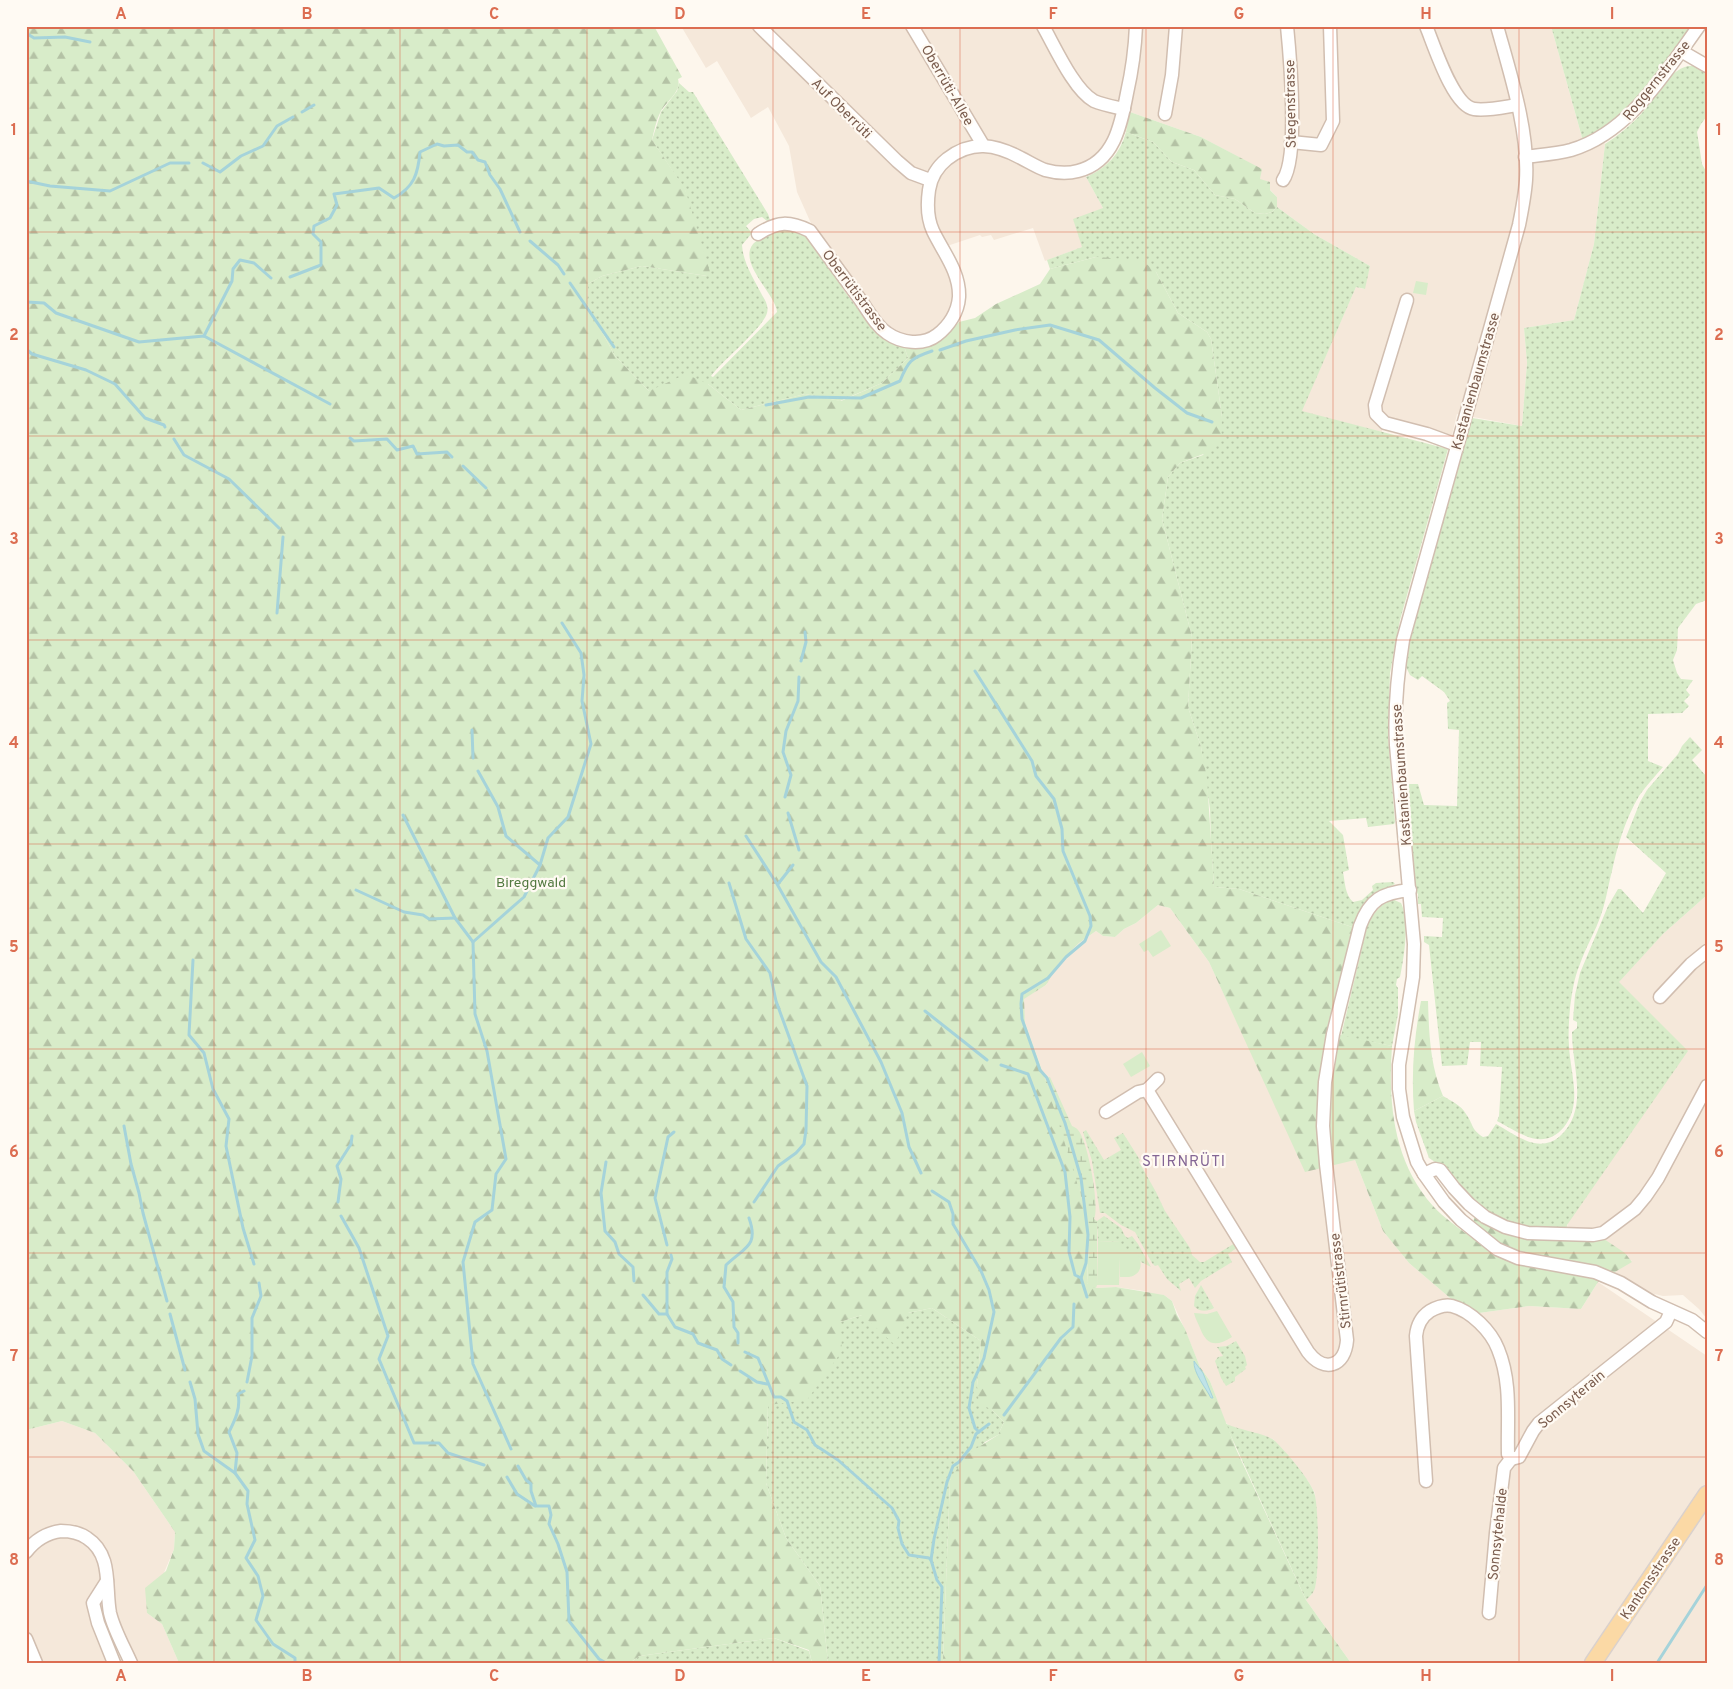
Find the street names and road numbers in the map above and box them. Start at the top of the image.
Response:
street label: Roggernstrasse [1620,38,1695,124]
street label: Oberrüti-Allee [917,42,977,129]
street label: Stegenstrasse [1282,59,1301,148]
street label: Auf Oberrüti [807,75,875,143]
street label: Oberrütistrasse [818,247,890,335]
street label: Kastanienbaumstrasse [1449,311,1504,452]
street label: Kastanienbaumstrasse [1389,703,1416,846]
street label: Stirnrütistrasse [1327,1232,1356,1330]
street label: Sonnsyterain [1535,1367,1609,1433]
street label: Sonnsytehalde [1485,1487,1512,1581]
street label: Kantonsstrasse [1617,1534,1685,1623]

